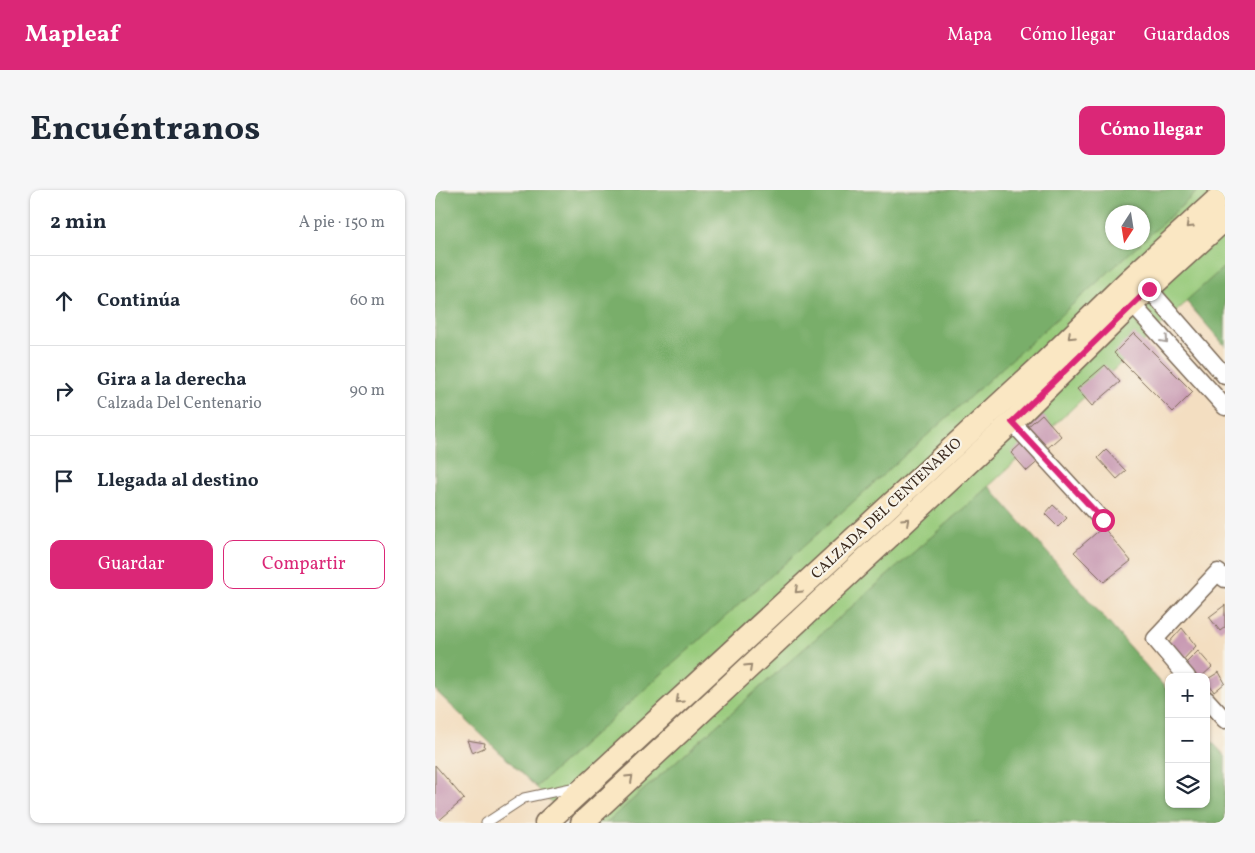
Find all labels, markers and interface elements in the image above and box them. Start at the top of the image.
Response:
text: Mapleaf [25,18,119,52]
text: Mapa [947,23,992,48]
text: Cómo llegar [1020,23,1116,48]
text: Guardados [1144,23,1230,48]
text: Encuéntranos [30,106,260,154]
button: Cómo llegar [1079,106,1225,155]
north arrow [1105,205,1150,250]
text: 2 min [50,208,107,237]
text: A pie · 150 m [299,212,385,234]
one-way arrow [1186,219,1195,228]
route end [1138,278,1161,301]
icon: ahead [50,287,78,315]
text: Continúa [97,288,180,314]
text: 60 m [350,290,385,312]
one-way arrow [1068,330,1077,339]
one-way arrow [1159,335,1168,344]
text: Gira a la derecha [97,367,247,393]
icon: right [50,377,78,405]
text: 90 m [349,380,385,402]
text: Calzada Del Centenario [97,393,262,415]
street label: CALZADA DEL CENTENARIO [807,433,967,585]
icon: arrive [50,467,78,495]
text: Llegada al destino [97,468,259,494]
route start [1092,509,1115,532]
one-way arrow [901,517,910,526]
button: Guardar [50,540,213,589]
button: Compartir [223,540,385,589]
one-way arrow [795,584,804,593]
one-way arrow [743,664,752,673]
map controls [1165,673,1210,808]
button: + [1165,673,1210,718]
one-way arrow [675,694,684,703]
button: − [1165,718,1210,763]
button: layers [1165,763,1210,808]
one-way arrow [624,775,633,784]

